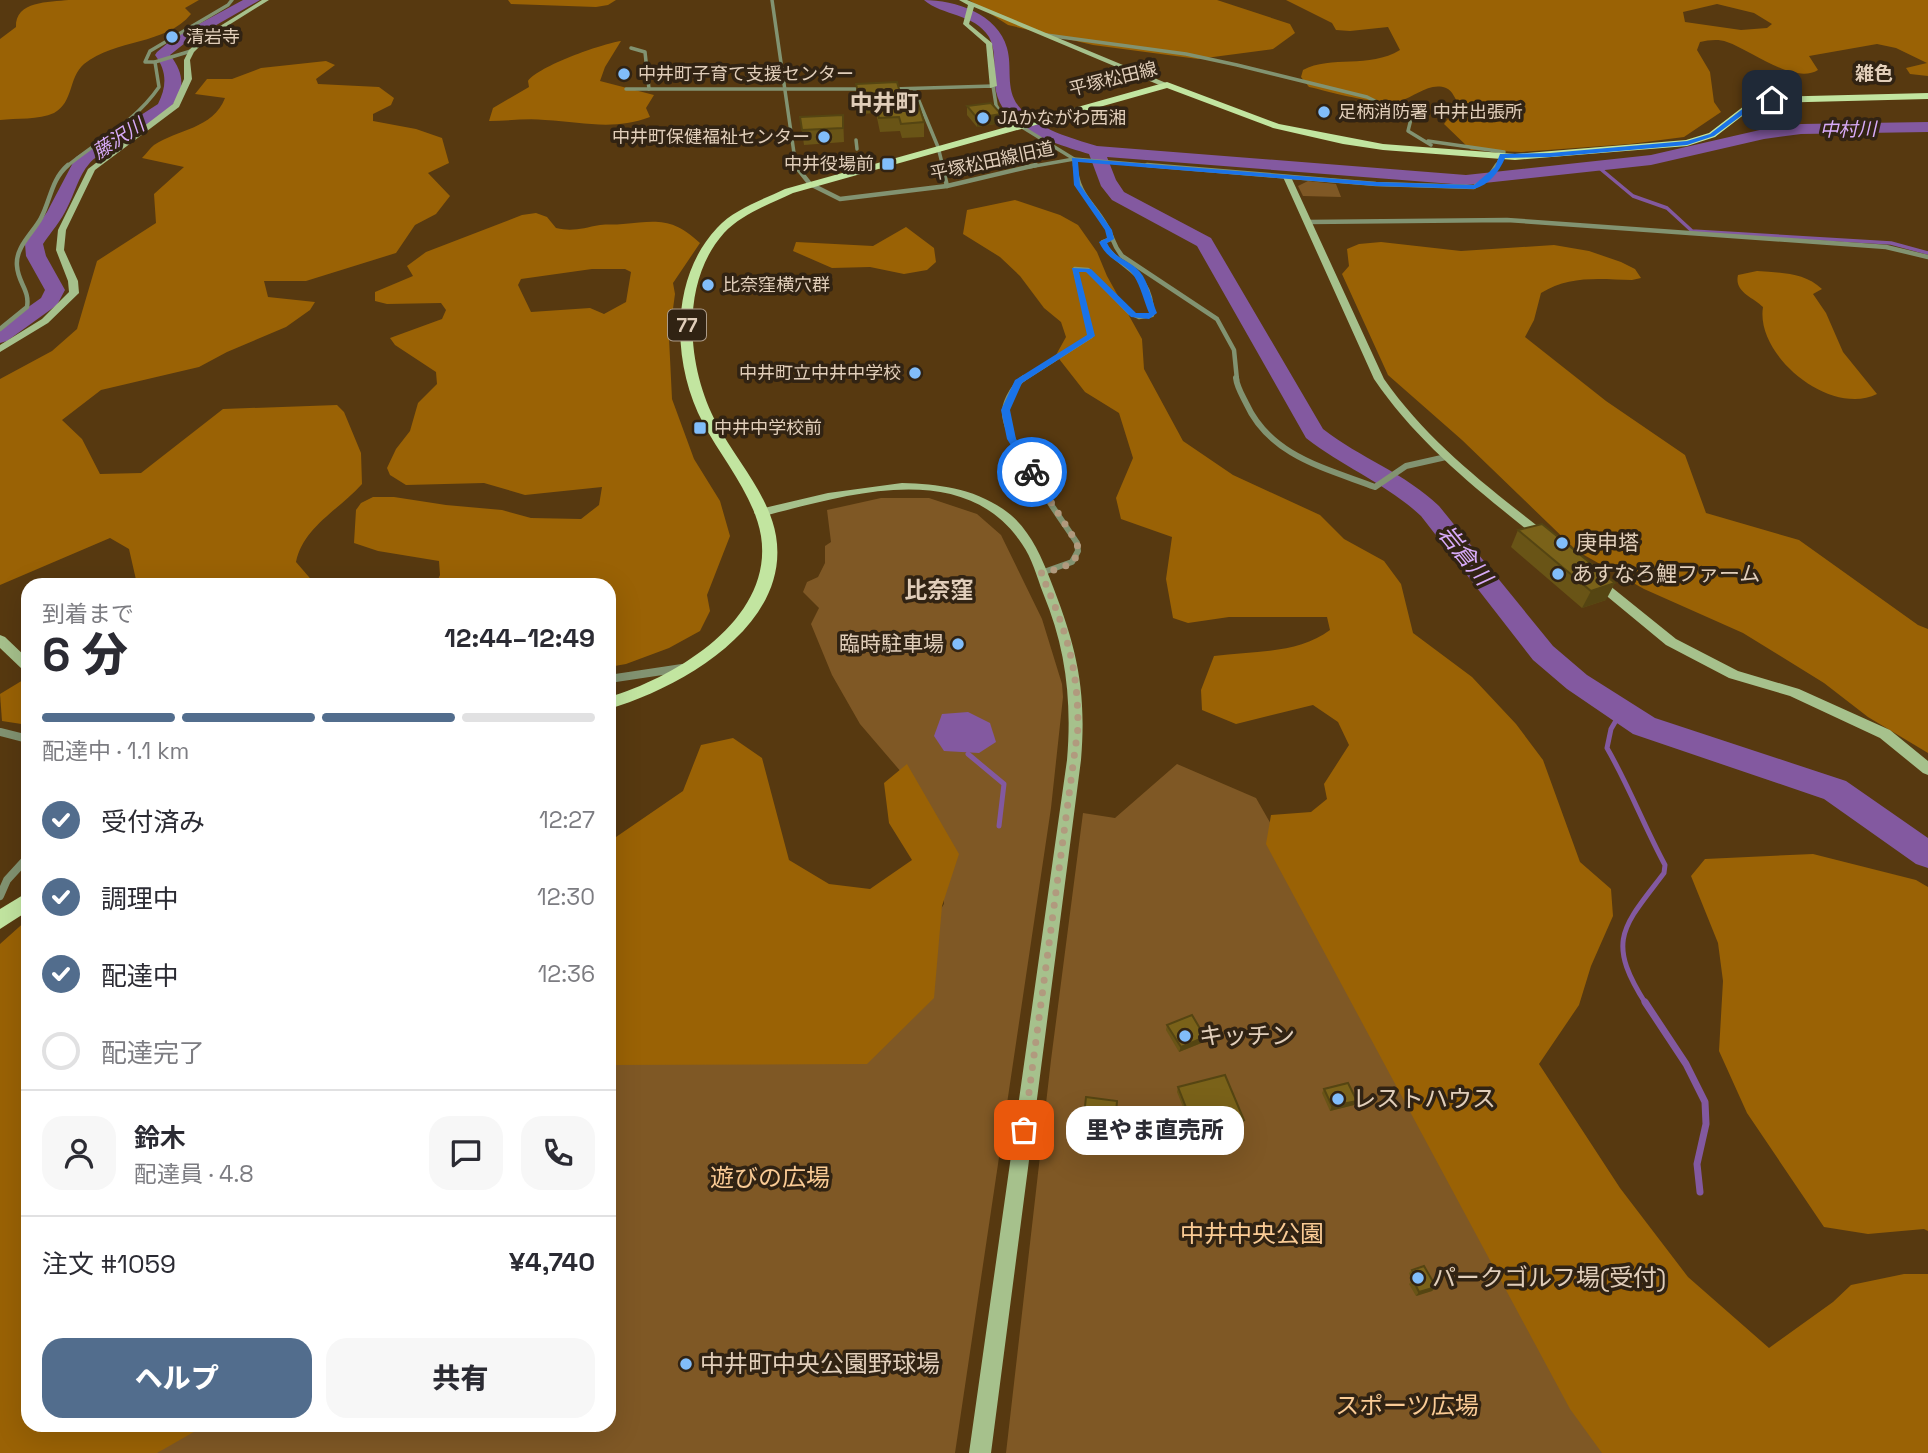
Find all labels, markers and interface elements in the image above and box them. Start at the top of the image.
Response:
place label: 清岩寺 [186,25,240,48]
marker: 清岩寺 [164,29,180,45]
street label: 平塚松田線 [1066,56,1159,101]
district label: 雑色 [1855,61,1893,86]
place label: 中井町子育て支援センター [638,62,854,85]
marker: 中井町子育て支援センター [616,66,632,82]
pin [1742,70,1802,130]
icon: home [1753,81,1791,119]
district label: 中井町 [850,88,919,118]
place label: 足柄消防署 中井出張所 [1338,100,1523,123]
marker: 足柄消防署 中井出張所 [1316,104,1332,120]
place label: JAかながわ西湘 [997,106,1126,129]
marker: JAかながわ西湘 [975,110,991,126]
water label: 藤沢川 [88,111,151,164]
water label: 中村川 [1819,116,1879,142]
place label: 中井町保健福祉センター [612,125,810,148]
marker: 中井町保健福祉センター [816,129,832,145]
street label: 平塚松田線旧道 [928,136,1056,185]
place label: 中井役場前 [784,152,874,175]
marker: 中井役場前 [880,156,896,172]
place label: 比奈窪横穴群 [722,273,830,296]
marker: 比奈窪横穴群 [700,277,716,293]
road number: 77 [668,310,706,340]
place label: 中井町立中井中学校 [739,361,901,384]
marker: 中井町立中井中学校 [907,365,923,381]
place label: 中井中学校前 [714,416,822,439]
marker: 中井中学校前 [692,420,708,436]
courier [997,437,1067,507]
icon: bike [1013,453,1051,491]
water label: 岩倉川 [1432,519,1500,594]
place label: 庚申塔 [1576,529,1639,556]
marker: 庚申塔 [1554,535,1570,551]
place label: あすなろ鯉ファーム [1572,560,1760,587]
marker: あすなろ鯉ファーム [1550,566,1566,582]
district label: 比奈窪 [905,575,974,605]
text: 到着まで [42,599,134,629]
text: 12:44–12:49 [444,621,595,655]
text: 6 分 [42,626,128,684]
place label: 臨時駐車場 [839,630,944,657]
marker: 臨時駐車場 [950,636,966,652]
text: 配達中 · 1.1 km [42,736,189,766]
icon: check [42,801,80,839]
text: 受付済み [101,805,205,839]
text: 12:27 [539,805,595,835]
icon: check [42,878,80,916]
text: 調理中 [101,882,179,916]
text: 12:30 [537,882,595,912]
icon: check [42,955,80,993]
text: 配達中 [101,959,179,993]
text: 12:36 [538,959,595,989]
place label: キッチン [1199,1020,1295,1051]
marker: キッチン [1177,1028,1193,1044]
text: 配達完了 [101,1036,205,1070]
place label: レストハウス [1352,1083,1496,1114]
marker: レストハウス [1330,1091,1346,1107]
pin [994,1100,1054,1160]
callout: 里やま直売所 [1066,1106,1244,1154]
icon: bag [1005,1111,1043,1149]
text: 里やま直売所 [1086,1115,1224,1145]
button: person [42,1116,116,1190]
button: chat [429,1116,503,1190]
button: phone [521,1116,595,1190]
text: 鈴木 [134,1121,186,1155]
text: 配達員 · 4.8 [134,1159,254,1189]
park label: 遊びの広場 [710,1162,830,1193]
park label: 中井中央公園 [1180,1218,1324,1249]
text: ¥4,740 [509,1245,595,1279]
text: 注文 #1059 [42,1247,176,1281]
place label: パークゴルフ場(受付) [1432,1262,1666,1293]
marker: パークゴルフ場(受付) [1410,1270,1426,1286]
button: ヘルプ [42,1338,312,1418]
button: 共有 [326,1338,595,1418]
place label: 中井町中央公園野球場 [700,1348,940,1379]
marker: 中井町中央公園野球場 [678,1356,694,1372]
park label: スポーツ広場 [1335,1390,1479,1421]

